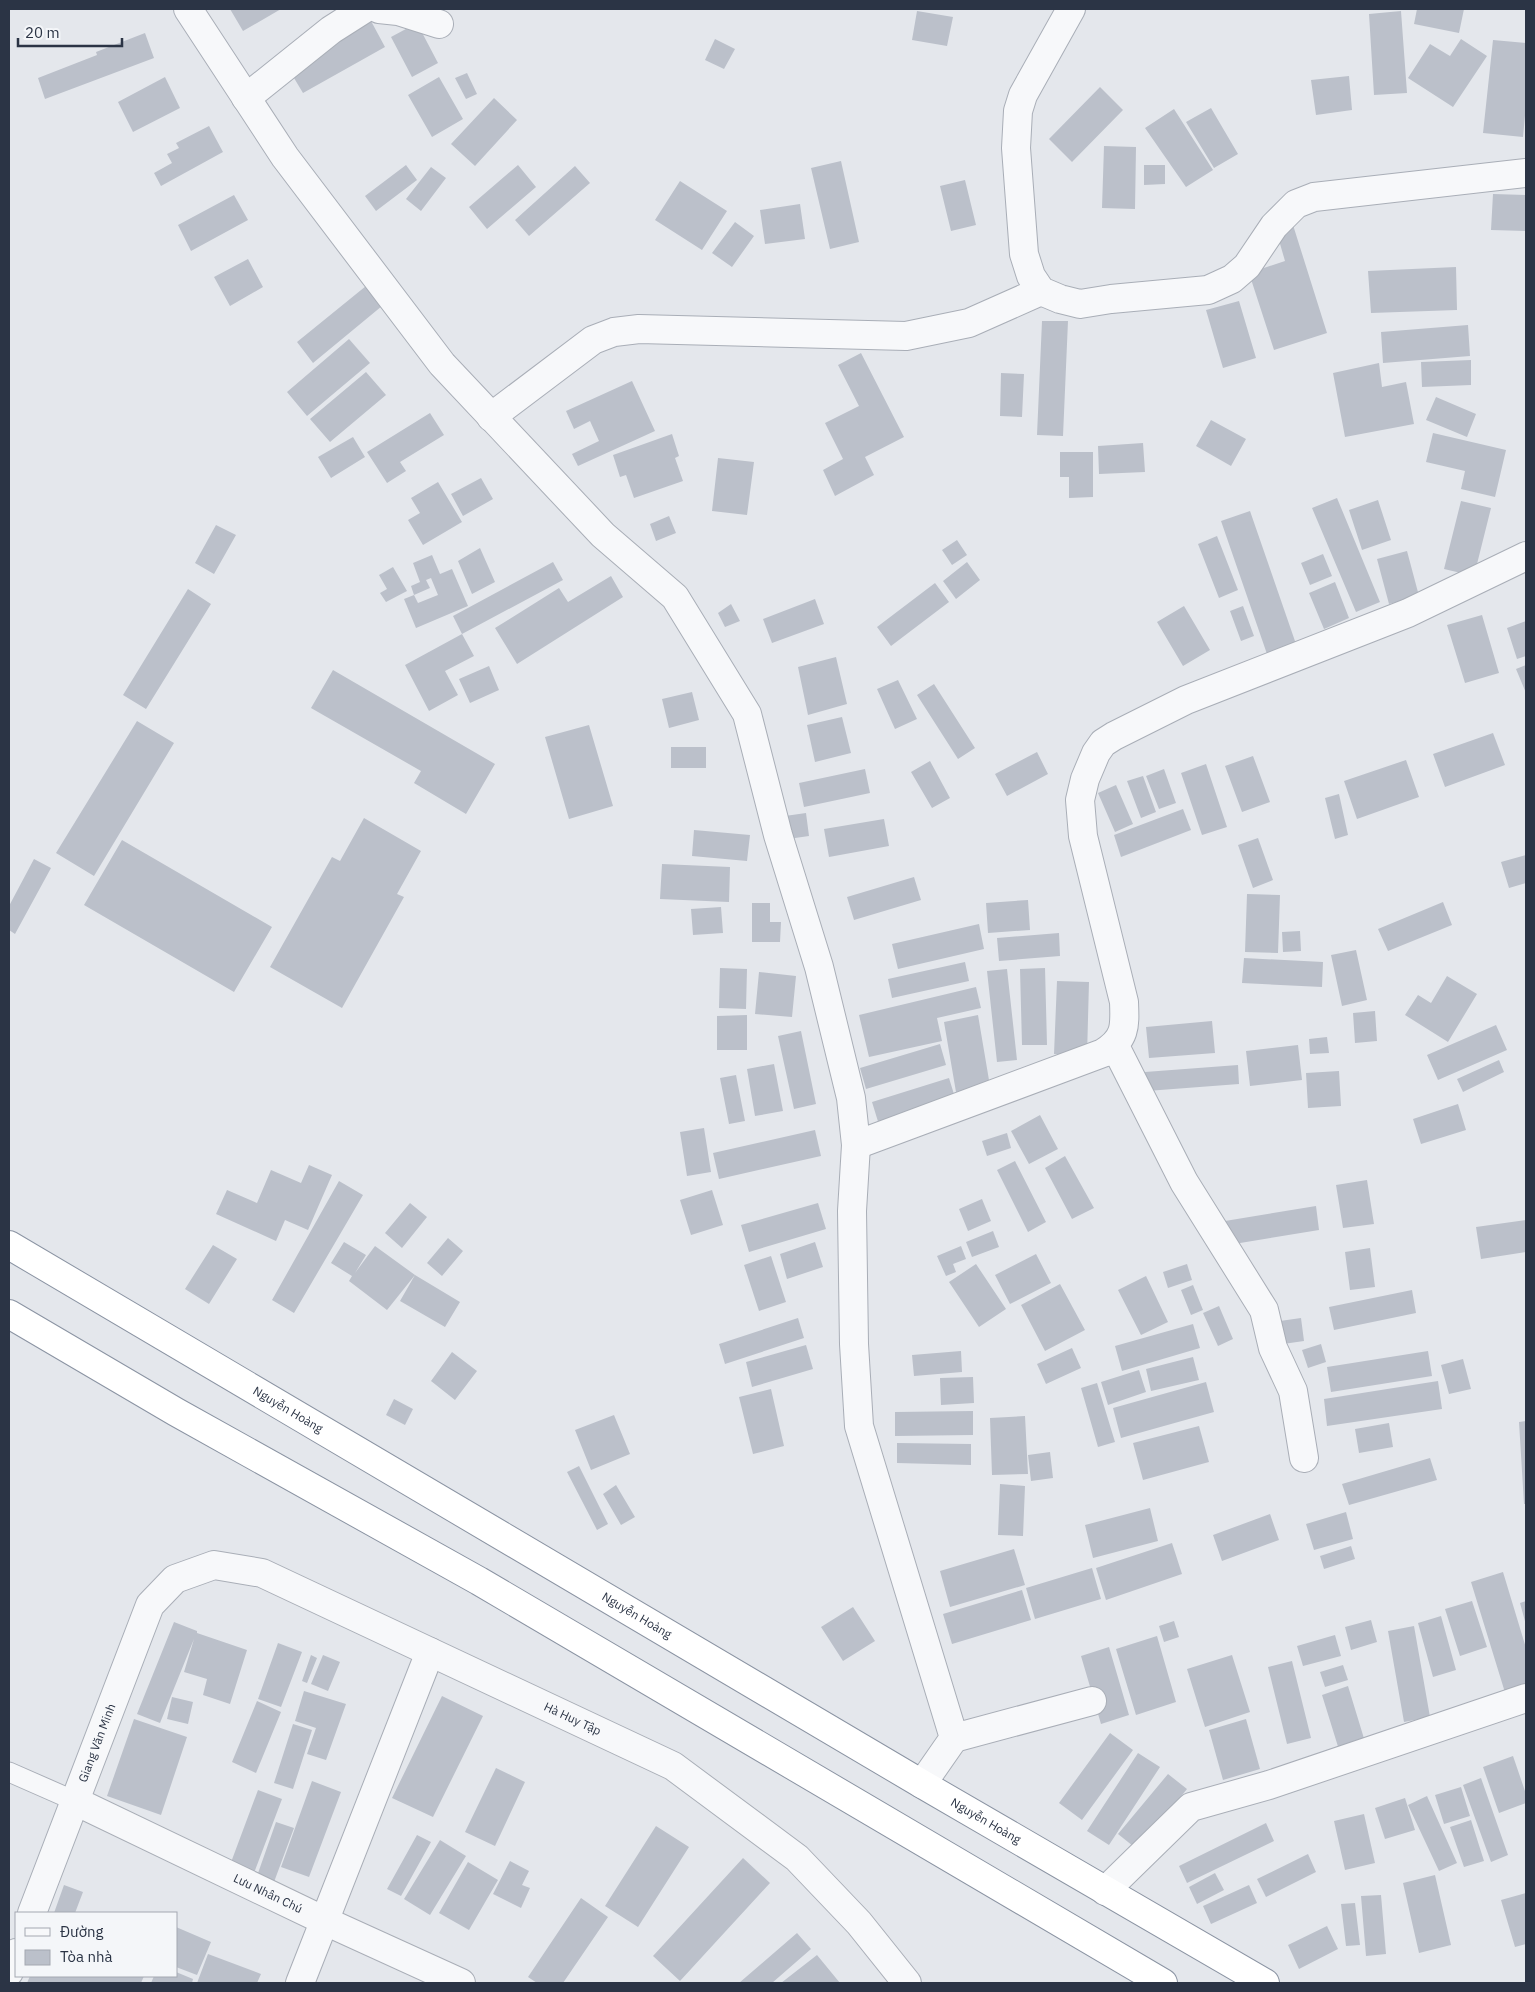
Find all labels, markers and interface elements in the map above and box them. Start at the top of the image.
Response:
scale bar [18,15,121,47]
text: 20 m [25,23,60,42]
street label: Nguyễn Hoàng [251,1383,326,1436]
street label: Nguyễn Hoàng [599,1589,675,1642]
street label: Hà Huy Tập [542,1699,604,1738]
street label: Giang Văn Minh [75,1701,119,1784]
street label: Nguyễn Hoàng [948,1794,1024,1847]
street label: Lưu Nhân Chú [231,1870,305,1916]
legend [15,1912,178,1977]
text: Đường [60,1922,104,1941]
text: Tòa nhà [60,1947,113,1966]

